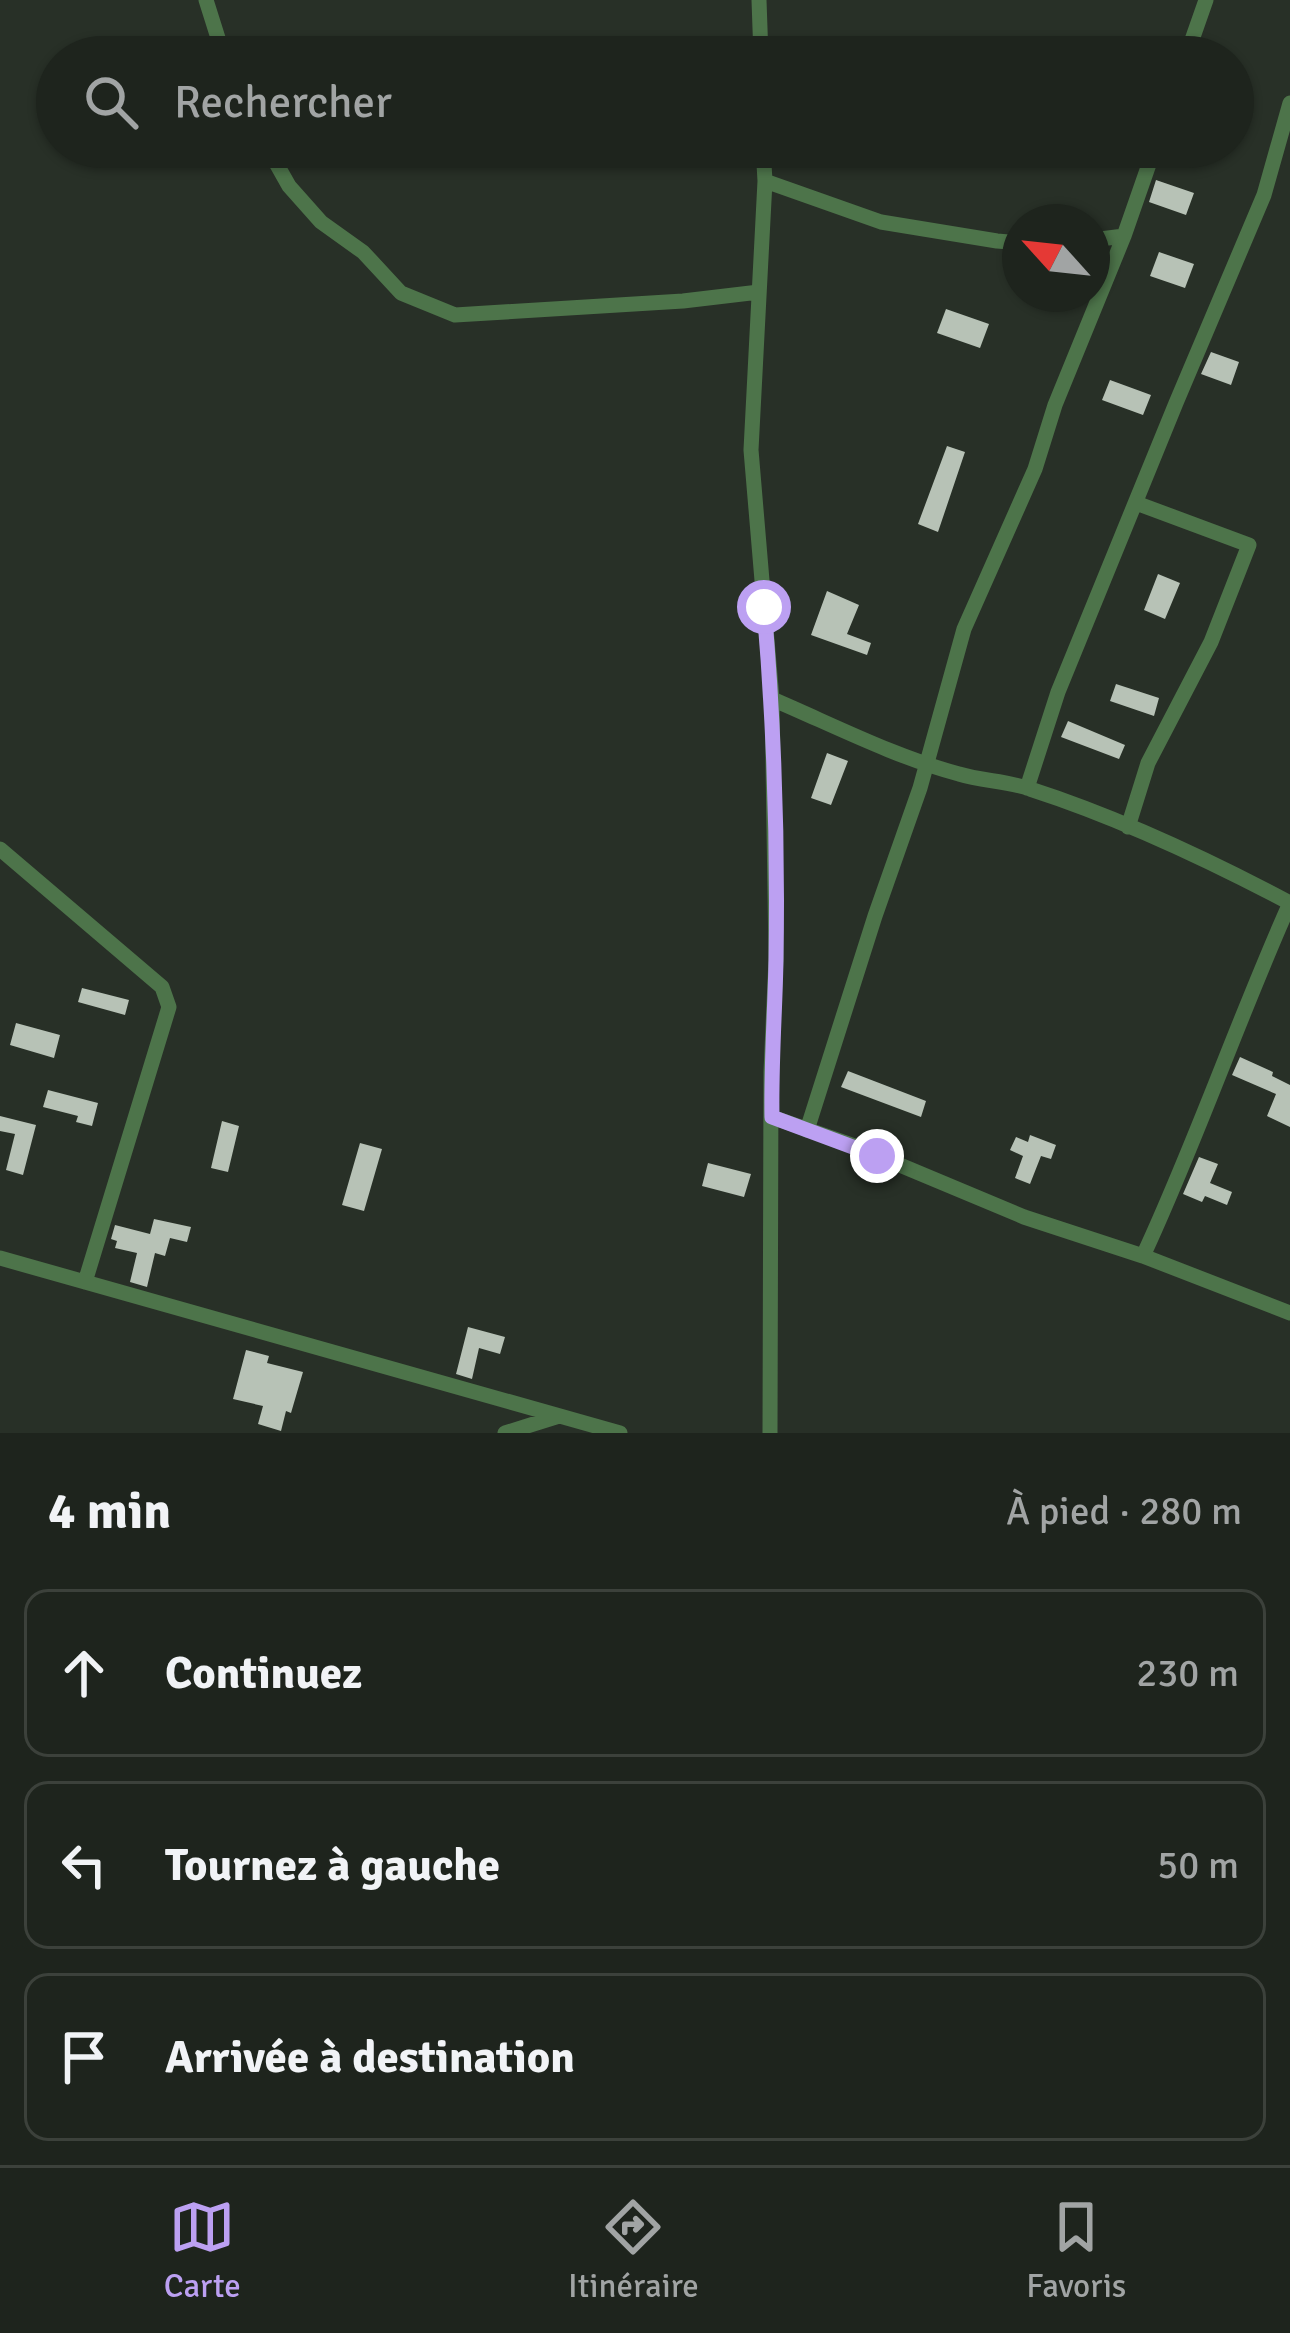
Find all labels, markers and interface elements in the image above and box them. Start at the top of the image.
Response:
search box [36,36,1254,168]
icon: search [78,69,144,135]
text: Rechercher [174,75,392,130]
north arrow [1002,204,1110,312]
route start [737,580,791,634]
route end [850,1129,904,1183]
text: 4 min [48,1480,171,1543]
text: À pied · 280 m [1006,1487,1242,1535]
icon: ahead [51,1640,117,1706]
text: Continuez [165,1646,362,1701]
text: 230 m [1136,1649,1239,1697]
icon: left [51,1832,117,1898]
text: Tournez à gauche [165,1838,500,1893]
text: 50 m [1157,1841,1239,1889]
icon: arrive [51,2024,117,2090]
text: Arrivée à destination [165,2030,575,2085]
tab: Carte [164,2194,241,2307]
tab: Itinéraire [568,2194,699,2307]
tab: Favoris [1026,2194,1126,2307]

